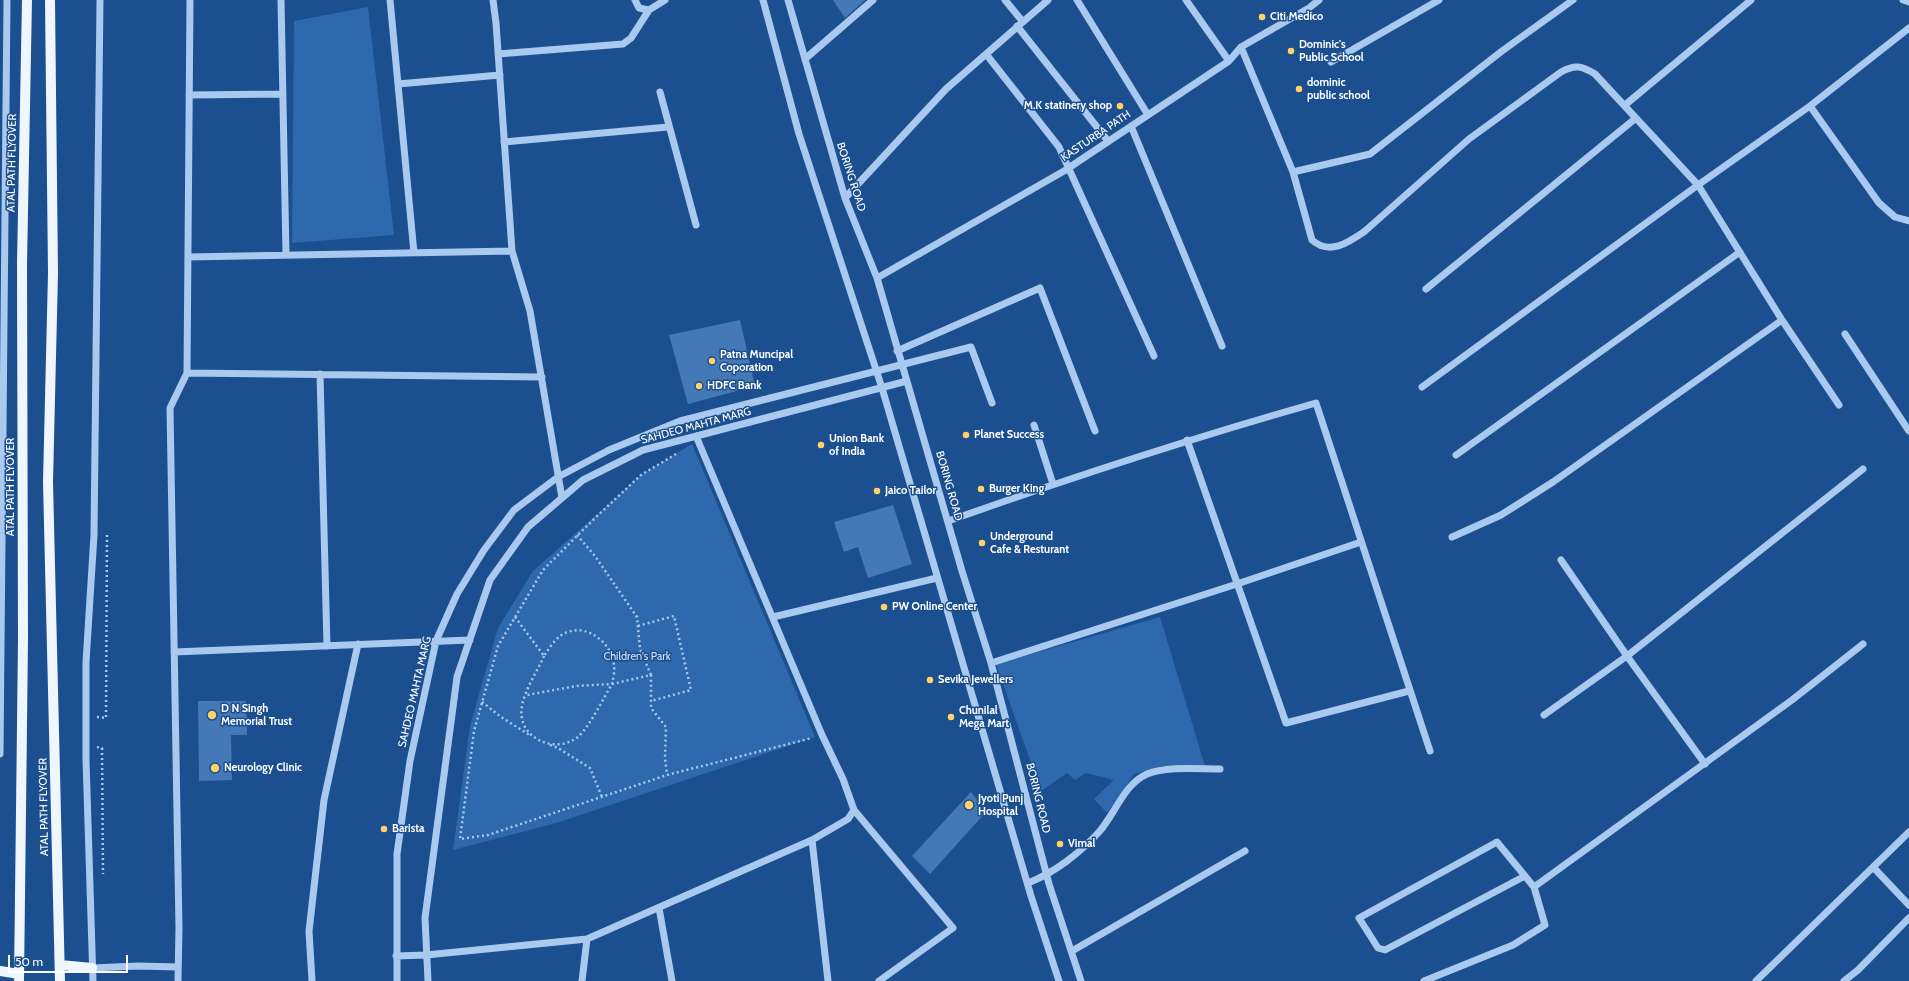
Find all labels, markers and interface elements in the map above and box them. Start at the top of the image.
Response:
place label: Citi Medico [1270,10,1323,24]
marker: Citi Medico [1257,12,1267,22]
place label: Dominic's Public School [1299,38,1364,64]
marker: Dominic's Public School [1286,46,1296,56]
place label: dominic public school [1307,76,1370,102]
marker: dominic public school [1294,84,1304,94]
place label: M.K statinery shop [1024,99,1112,113]
marker: M.K statinery shop [1115,101,1125,111]
street label: KASTURBA PATH [1059,108,1133,164]
street label: ATAL PATH FLYOVER [5,114,19,212]
street label: BORING ROAD [834,141,868,213]
place label: Patna Muncipal Coporation [720,348,793,374]
marker: Patna Muncipal Coporation [707,356,717,366]
place label: HDFC Bank [707,379,762,393]
marker: HDFC Bank [694,381,704,391]
street label: SAHDEO MAHTA MARG [639,405,753,447]
place label: Planet Success [974,428,1044,442]
marker: Planet Success [961,430,971,440]
place label: Union Bank of India [829,432,884,458]
street label: ATAL PATH FLYOVER [4,438,18,536]
marker: Union Bank of India [816,440,826,450]
street label: BORING ROAD [933,450,965,522]
place label: Burger King [989,482,1044,496]
place label: Jaico Tailor [885,484,936,498]
marker: Burger King [976,484,986,494]
marker: Jaico Tailor [872,486,882,496]
place label: Underground Cafe & Resturant [990,530,1069,556]
marker: Underground Cafe & Resturant [977,538,987,548]
place label: PW Online Center [892,600,977,614]
marker: PW Online Center [879,602,889,612]
street label: SAHDEO MAHTA MARG [396,635,434,749]
park label: Children's Park [603,650,671,664]
place label: Sevika Jewellers [938,673,1013,687]
marker: Sevika Jewellers [925,675,935,685]
place label: D N Singh Memorial Trust [221,702,292,728]
place label: Chunilal Mega Mart [959,704,1009,730]
marker: D N Singh Memorial Trust [206,709,218,721]
marker: Chunilal Mega Mart [946,712,956,722]
street label: ATAL PATH FLYOVER [37,758,51,856]
place label: Neurology Clinic [224,761,302,775]
marker: Neurology Clinic [209,762,221,774]
street label: BORING ROAD [1023,762,1053,834]
place label: Jyoti Punj Hospital [978,792,1023,818]
marker: Jyoti Punj Hospital [963,799,975,811]
place label: Barista [392,822,425,836]
marker: Barista [379,824,389,834]
place label: Vimal [1068,837,1095,851]
marker: Vimal [1055,839,1065,849]
scale bar [10,947,130,973]
text: 50 m [15,954,43,969]

